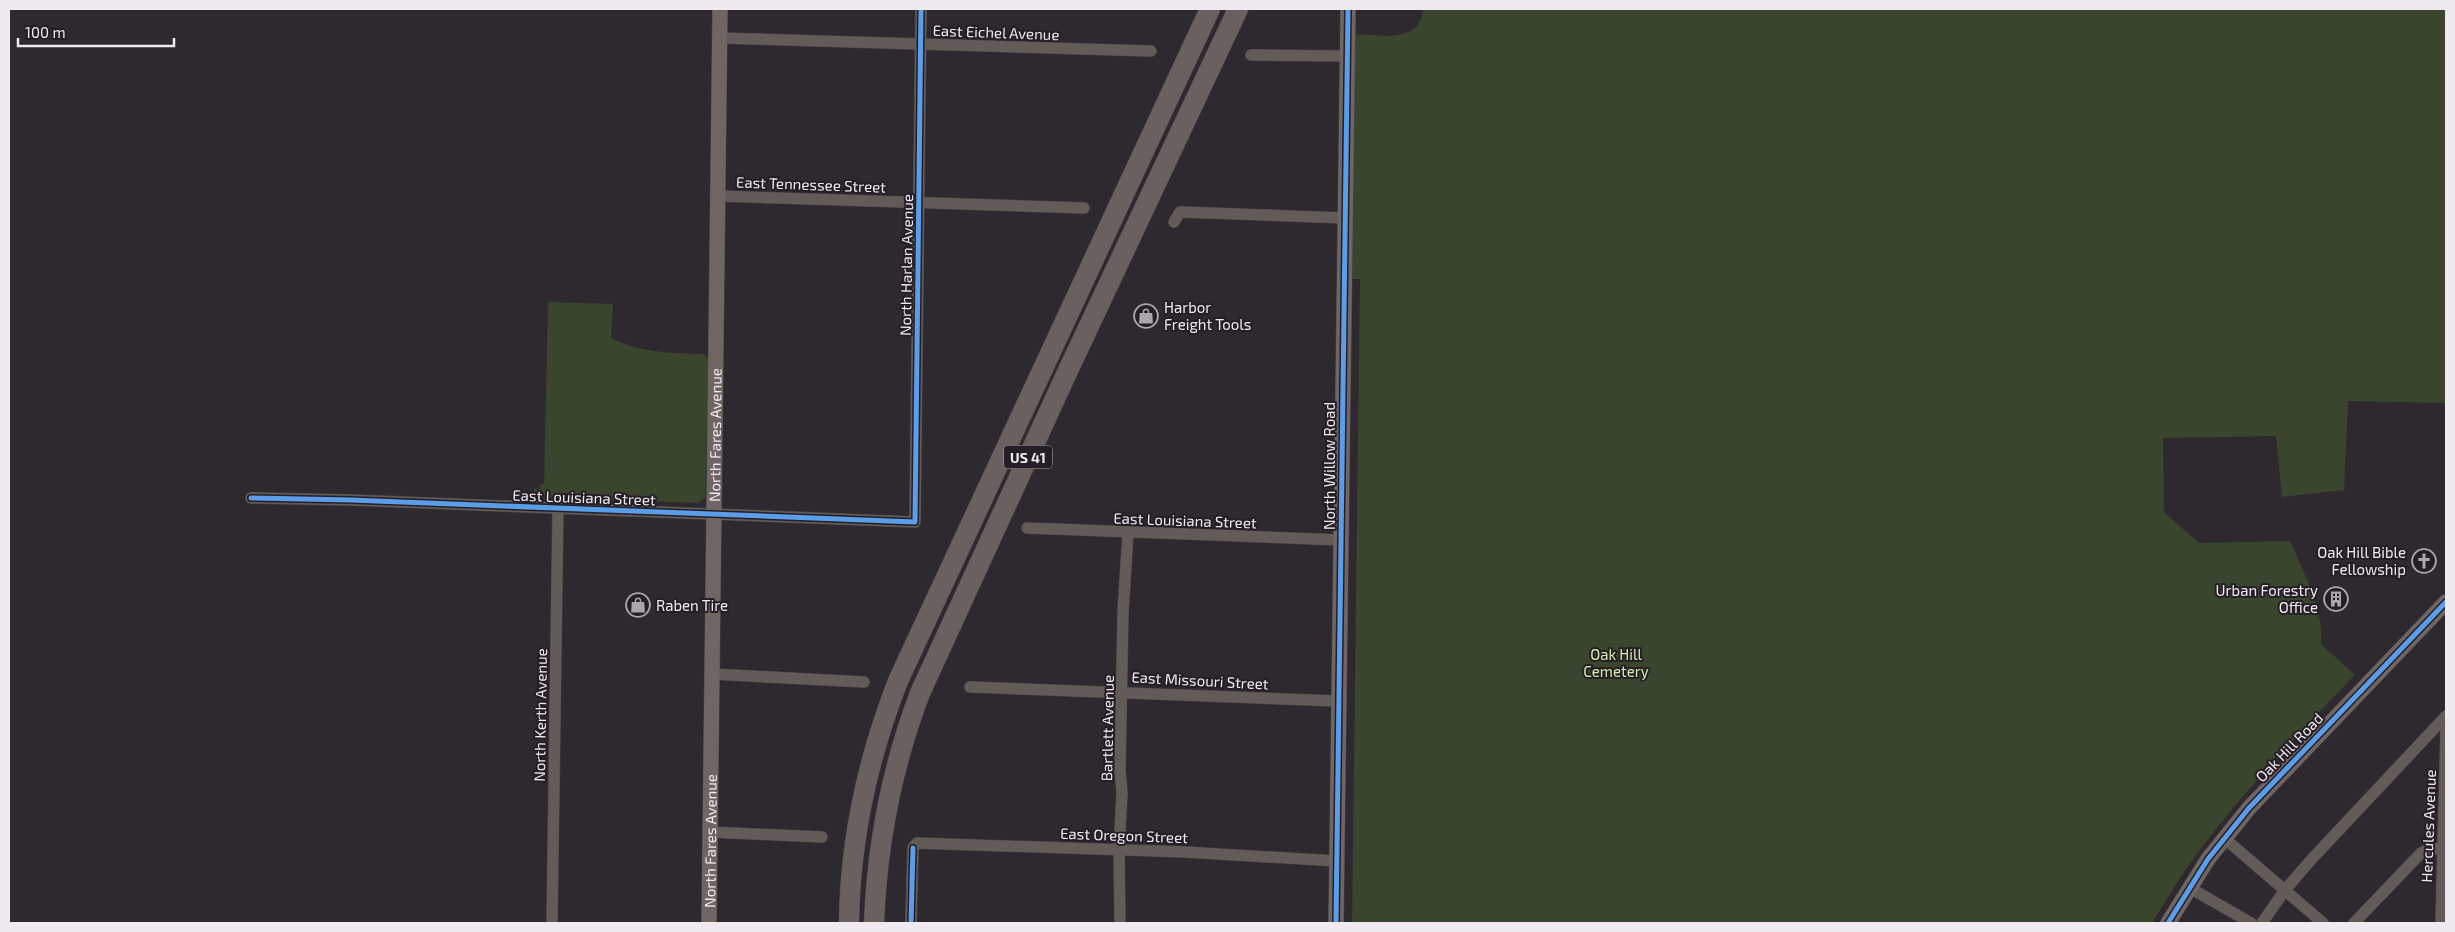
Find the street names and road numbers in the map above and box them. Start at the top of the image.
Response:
street label: East Eichel Avenue [932,21,1060,43]
street label: East Tennessee Street [736,172,887,196]
street label: North Harlan Avenue [896,194,916,336]
street label: North Fares Avenue [705,368,725,502]
street label: North Willow Road [1320,402,1338,530]
road number: US 41 [1004,446,1052,468]
street label: East Louisiana Street [512,486,656,509]
street label: East Louisiana Street [1113,509,1257,532]
street label: North Kerth Avenue [530,648,550,782]
street label: East Missouri Street [1131,667,1269,693]
street label: Bartlett Avenue [1097,675,1117,781]
street label: Oak Hill Road [2252,709,2326,785]
street label: Hercules Avenue [2417,769,2439,883]
street label: North Fares Avenue [700,774,720,908]
street label: East Oregon Street [1060,824,1188,846]

